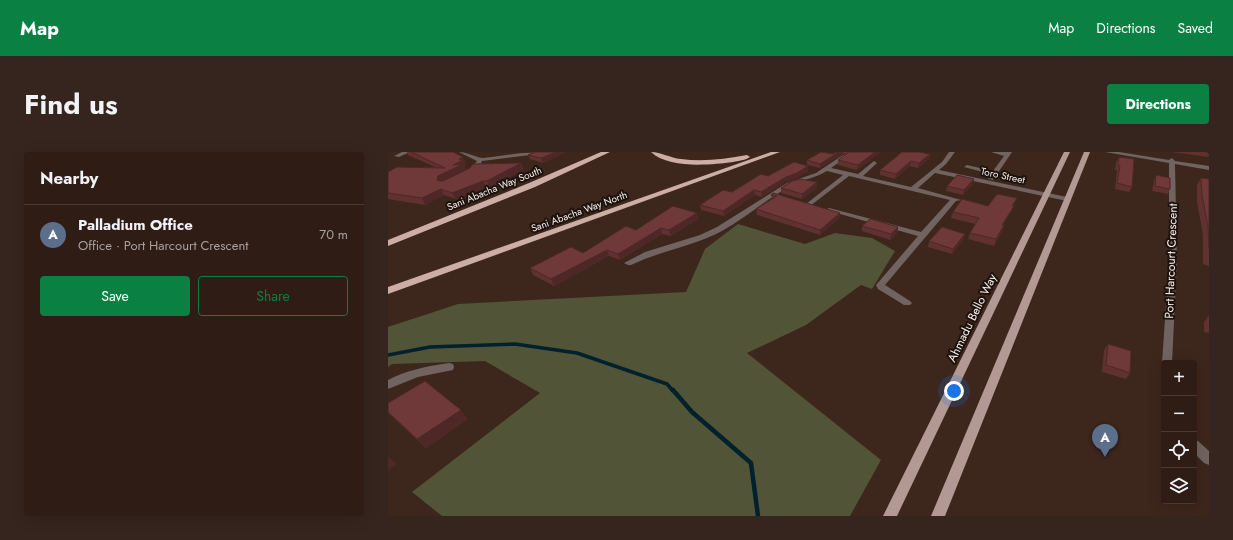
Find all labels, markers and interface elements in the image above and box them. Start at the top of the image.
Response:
text: Map [20,15,59,42]
text: Map [1048,18,1074,38]
text: Directions [1096,18,1156,38]
text: Saved [1178,18,1213,38]
text: Find us [24,84,118,125]
button: Directions [1107,84,1209,124]
street label: Sani Abacha Way South [445,163,544,214]
street label: Toro Street [979,164,1027,188]
text: Nearby [40,166,98,190]
street label: Sani Abacha Way North [529,187,629,236]
street label: Port Harcourt Crescent [1160,203,1182,319]
text: Palladium Office [78,214,193,236]
text: A [48,225,58,244]
text: 70 m [319,225,348,244]
text: Office · Port Harcourt Crescent [78,236,248,255]
street label: Ahmadu Bello Way [943,270,1002,365]
button: Save [40,276,190,316]
button: Share [198,276,348,316]
map controls [1161,360,1197,504]
button: + [1161,360,1197,396]
your location [944,381,964,401]
button: − [1161,396,1197,432]
pin: A [1092,424,1118,457]
button: locate [1161,432,1197,468]
button: layers [1161,468,1197,504]

